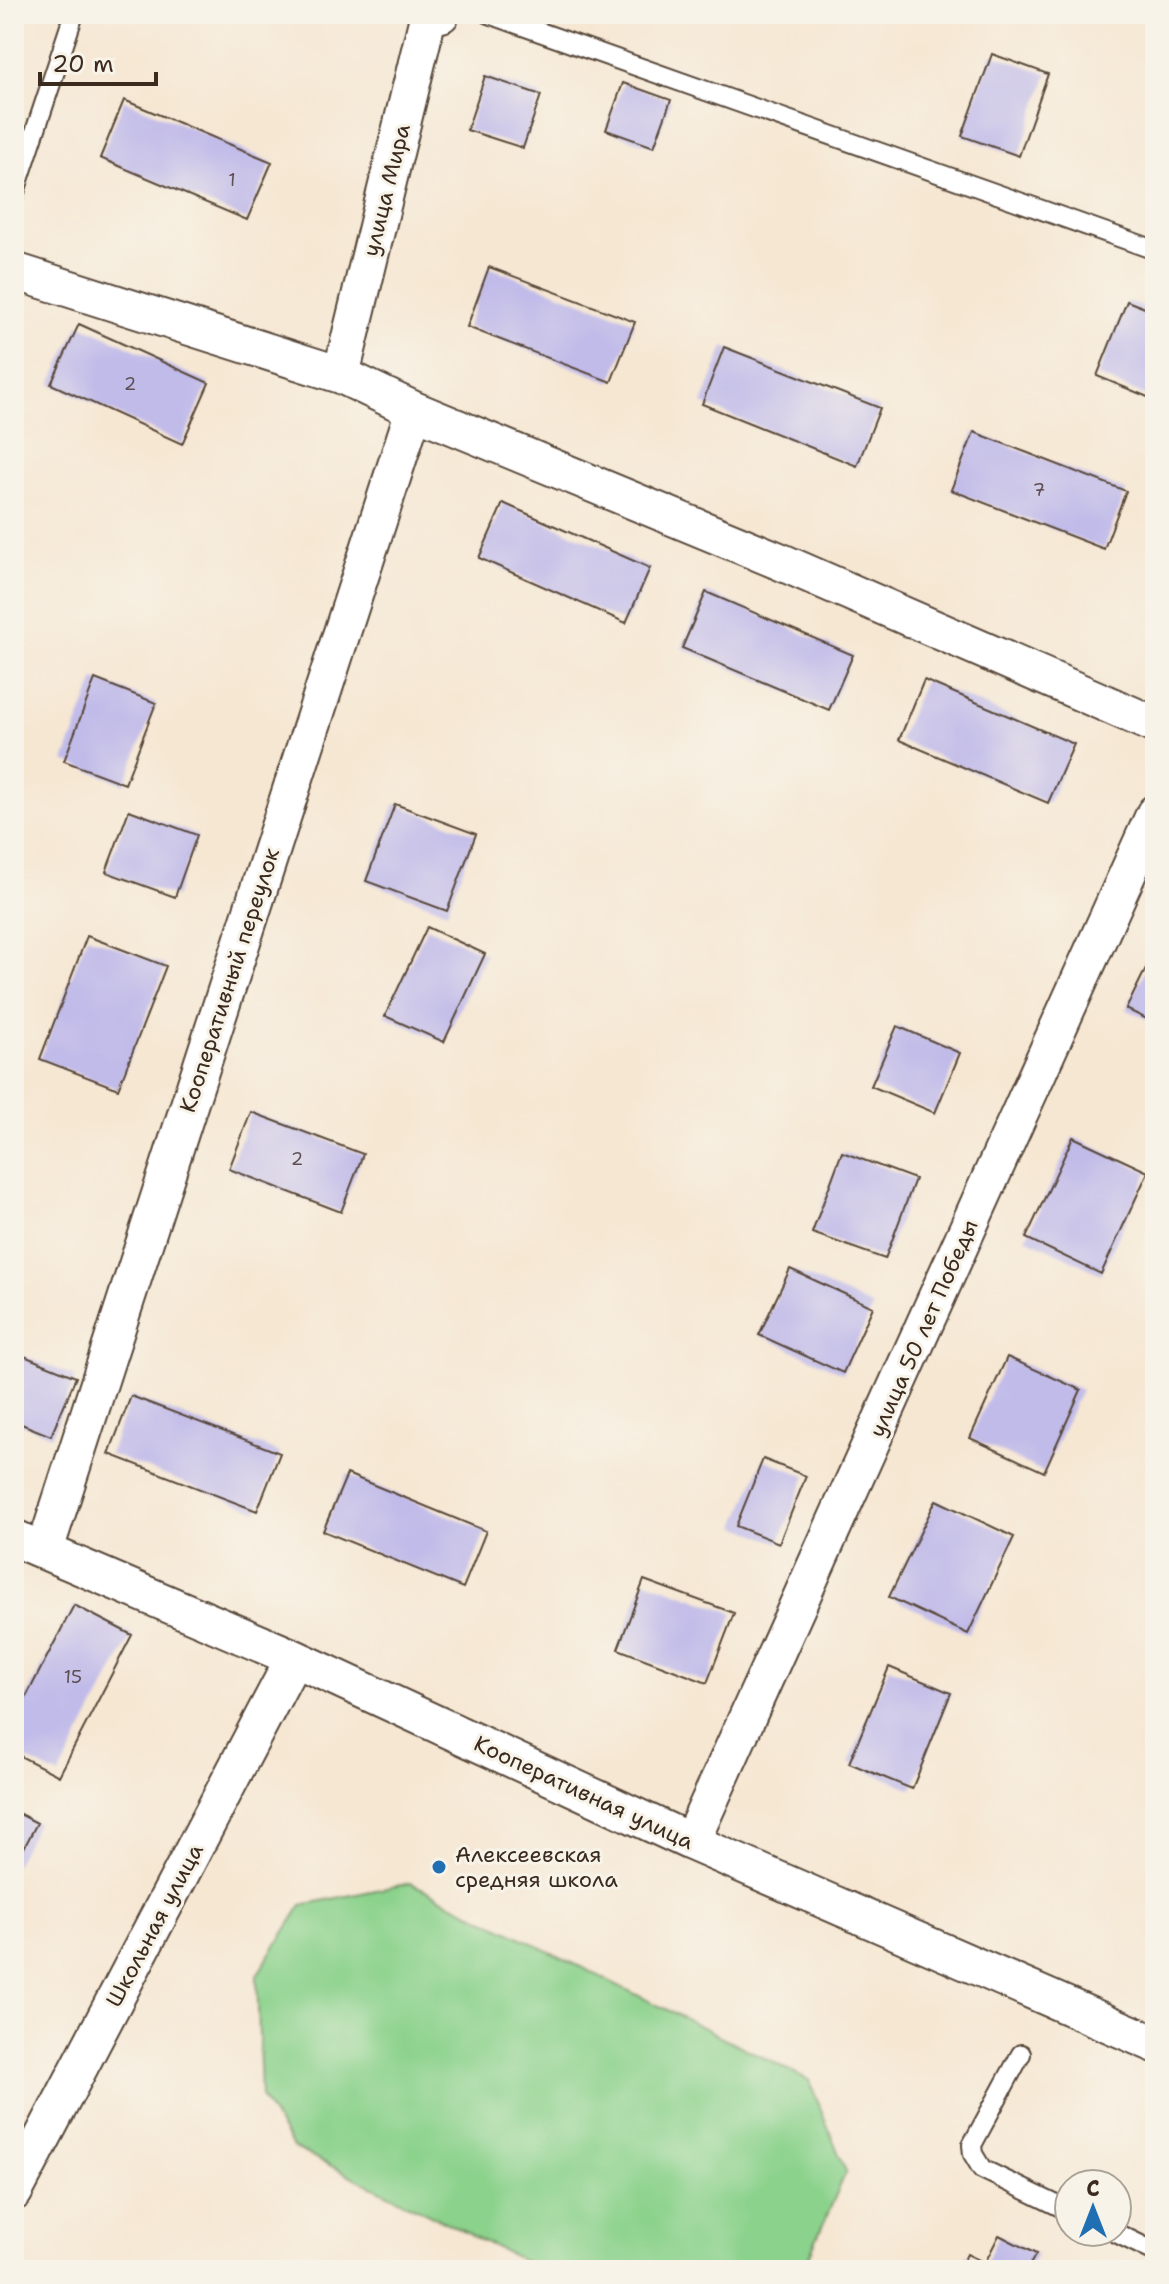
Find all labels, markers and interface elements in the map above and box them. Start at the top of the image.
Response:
scale bar [40,36,156,86]
text: 20 m [52,48,114,80]
street label: улица Мира [356,121,417,259]
house number: 1 [228,168,236,192]
house number: 2 [124,372,136,396]
house number: 7 [1033,478,1045,502]
street label: Кооперативный переулок [173,844,286,1116]
house number: 2 [291,1147,303,1171]
street label: улица 50 лет Победы [862,1215,985,1442]
house number: 15 [64,1665,82,1689]
street label: Кооперативная улица [469,1729,699,1856]
street label: Школьная улица [99,1838,210,2012]
place label: Алексеевская средняя школа [455,1840,618,1894]
marker: Алексеевская средняя школа [430,1858,448,1876]
north arrow [1053,2168,1133,2248]
text: С [1086,2174,1100,2203]

